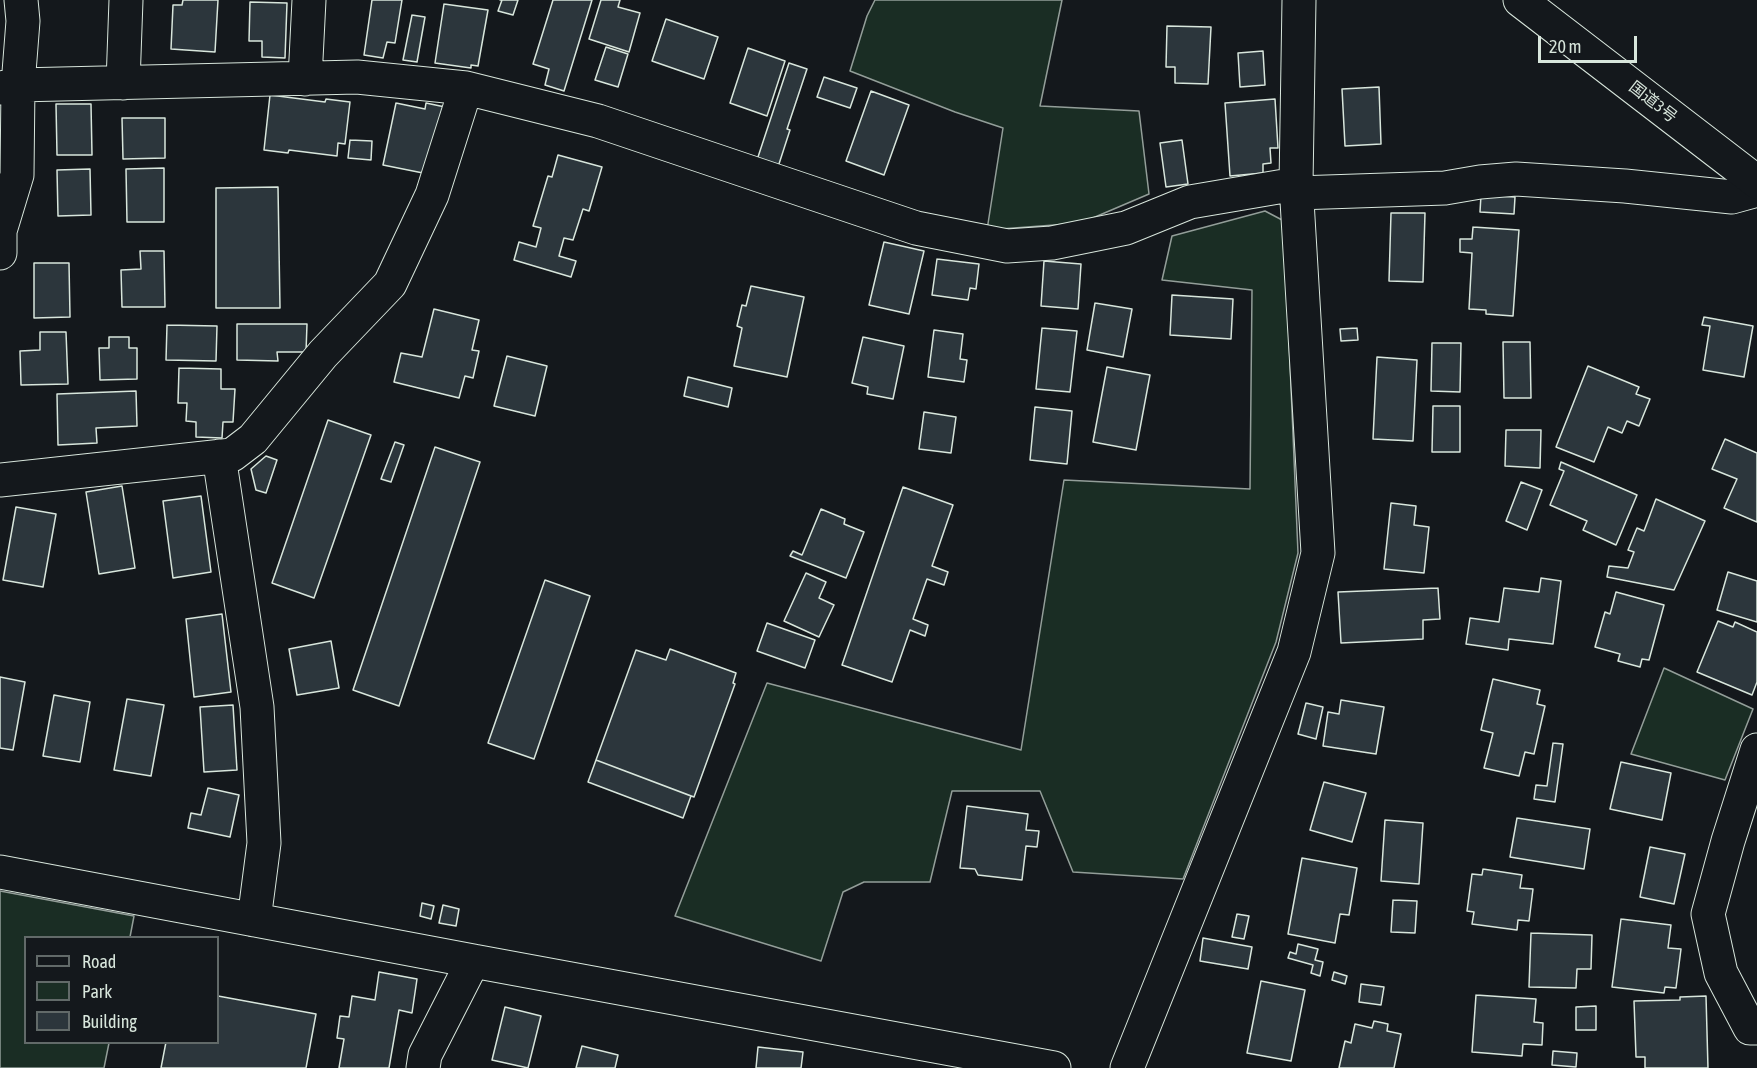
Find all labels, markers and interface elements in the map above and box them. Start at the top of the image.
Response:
scale bar [1541,24,1640,62]
text: 20 m [1549,36,1581,57]
street label: 国道3号 [1625,77,1681,127]
legend [24,936,219,1044]
text: Road [82,951,116,972]
text: Park [82,981,112,1002]
text: Building [82,1011,137,1032]

